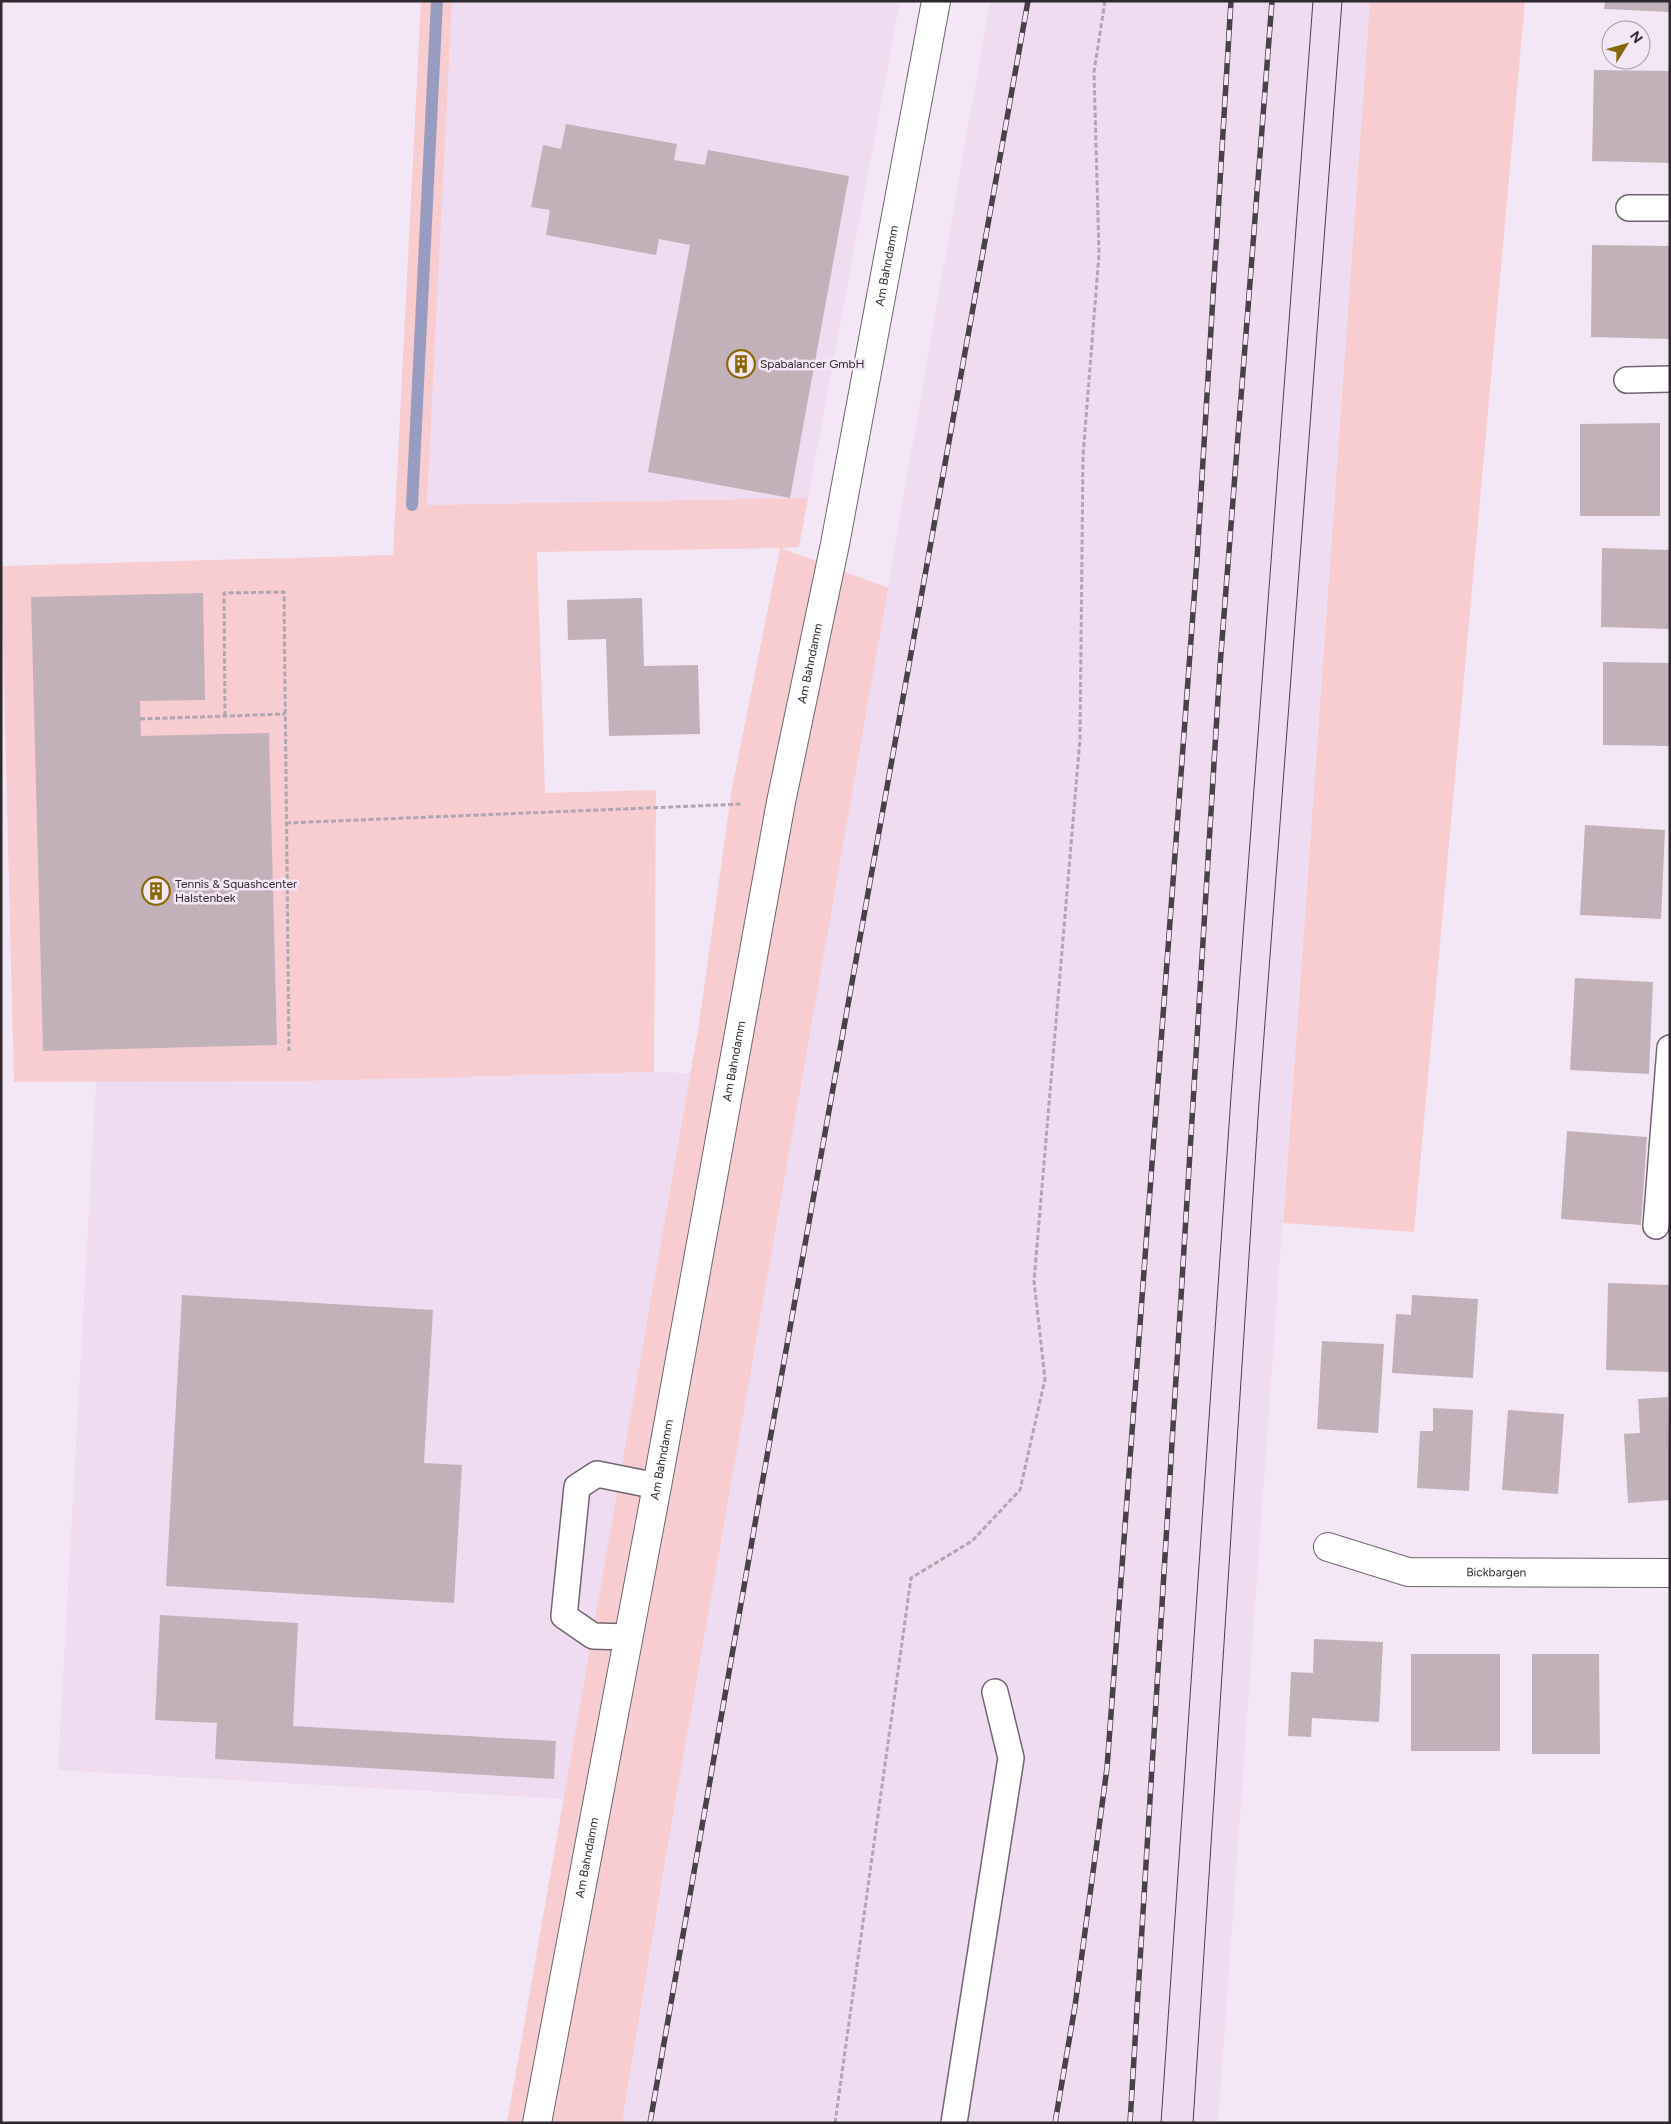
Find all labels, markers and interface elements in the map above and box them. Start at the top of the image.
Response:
north arrow [1601,20,1651,70]
text: N [1626,28,1646,47]
street label: Am Bahndamm [872,224,901,307]
building icon: Spabalancer GmbH [726,349,756,379]
place label: Spabalancer GmbH [760,357,865,371]
street label: Am Bahndamm [795,622,825,705]
building icon: Tennis & Squashcenter Halstenbek [141,876,171,906]
place label: Tennis & Squashcenter Halstenbek [175,877,297,905]
street label: Am Bahndamm [720,1020,748,1103]
street label: Am Bahndamm [648,1418,676,1501]
street label: Bickbargen [1466,1565,1527,1579]
street label: Am Bahndamm [573,1816,601,1899]

